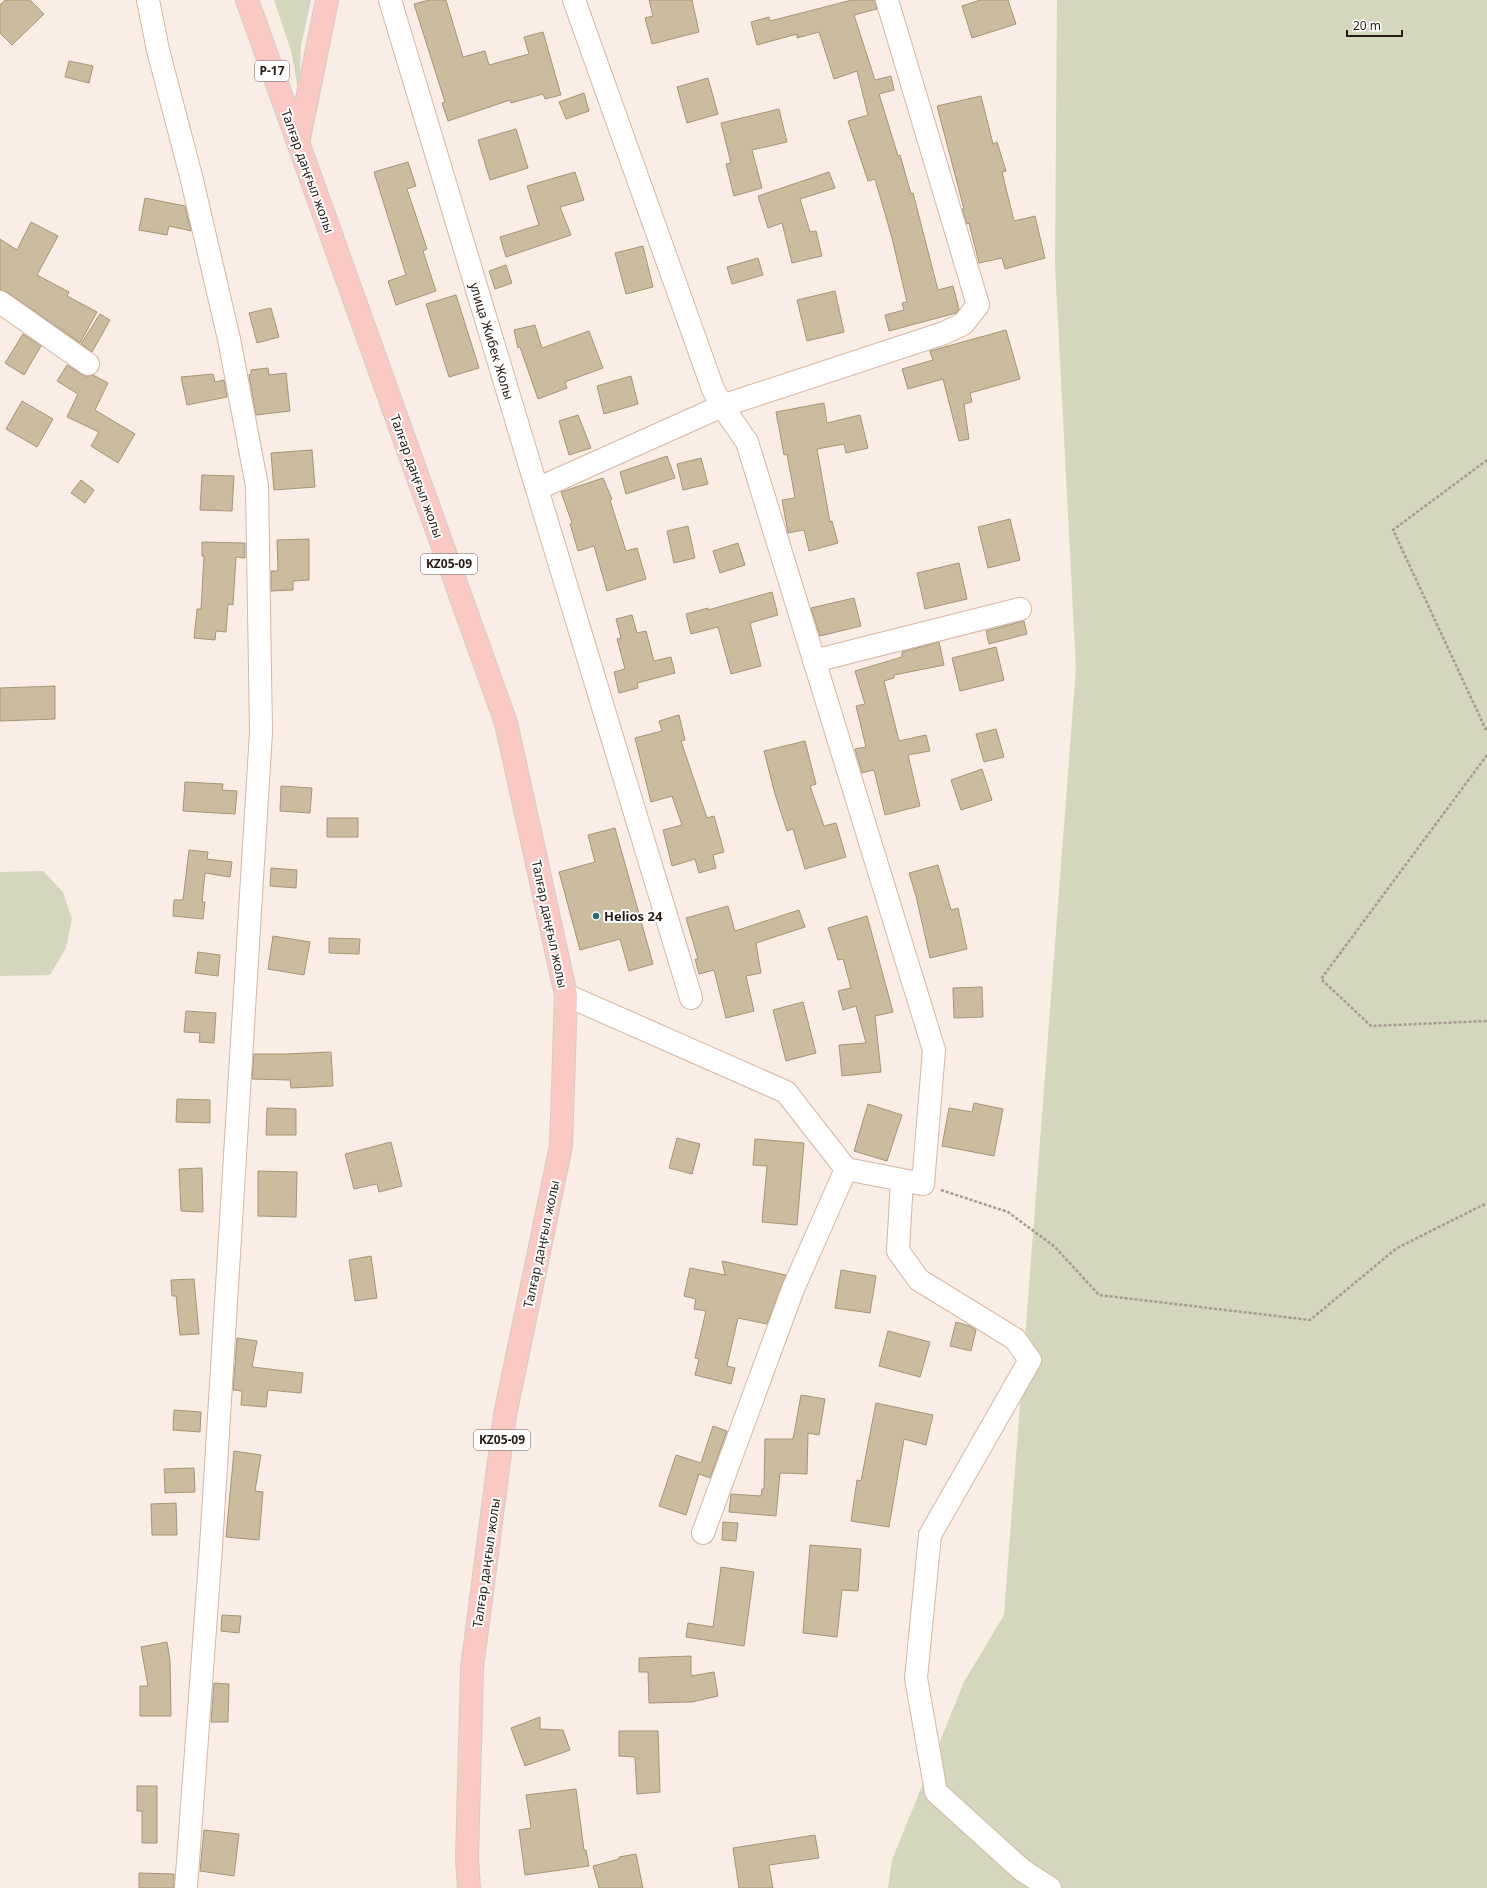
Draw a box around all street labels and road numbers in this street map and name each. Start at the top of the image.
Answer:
road number: P-17 [255,61,289,81]
street label: Талғар даңғыл жолы [277,107,339,235]
street label: улица Жибек Жолы [466,280,518,402]
street label: Талғар даңғыл жолы [386,412,448,540]
road number: KZ05-09 [421,554,477,574]
street label: Талғар даңғыл жолы [528,858,572,990]
street label: Талғар даңғыл жолы [519,1178,563,1310]
road number: KZ05-09 [474,1430,530,1450]
street label: Талғар даңғыл жолы [468,1497,504,1629]

